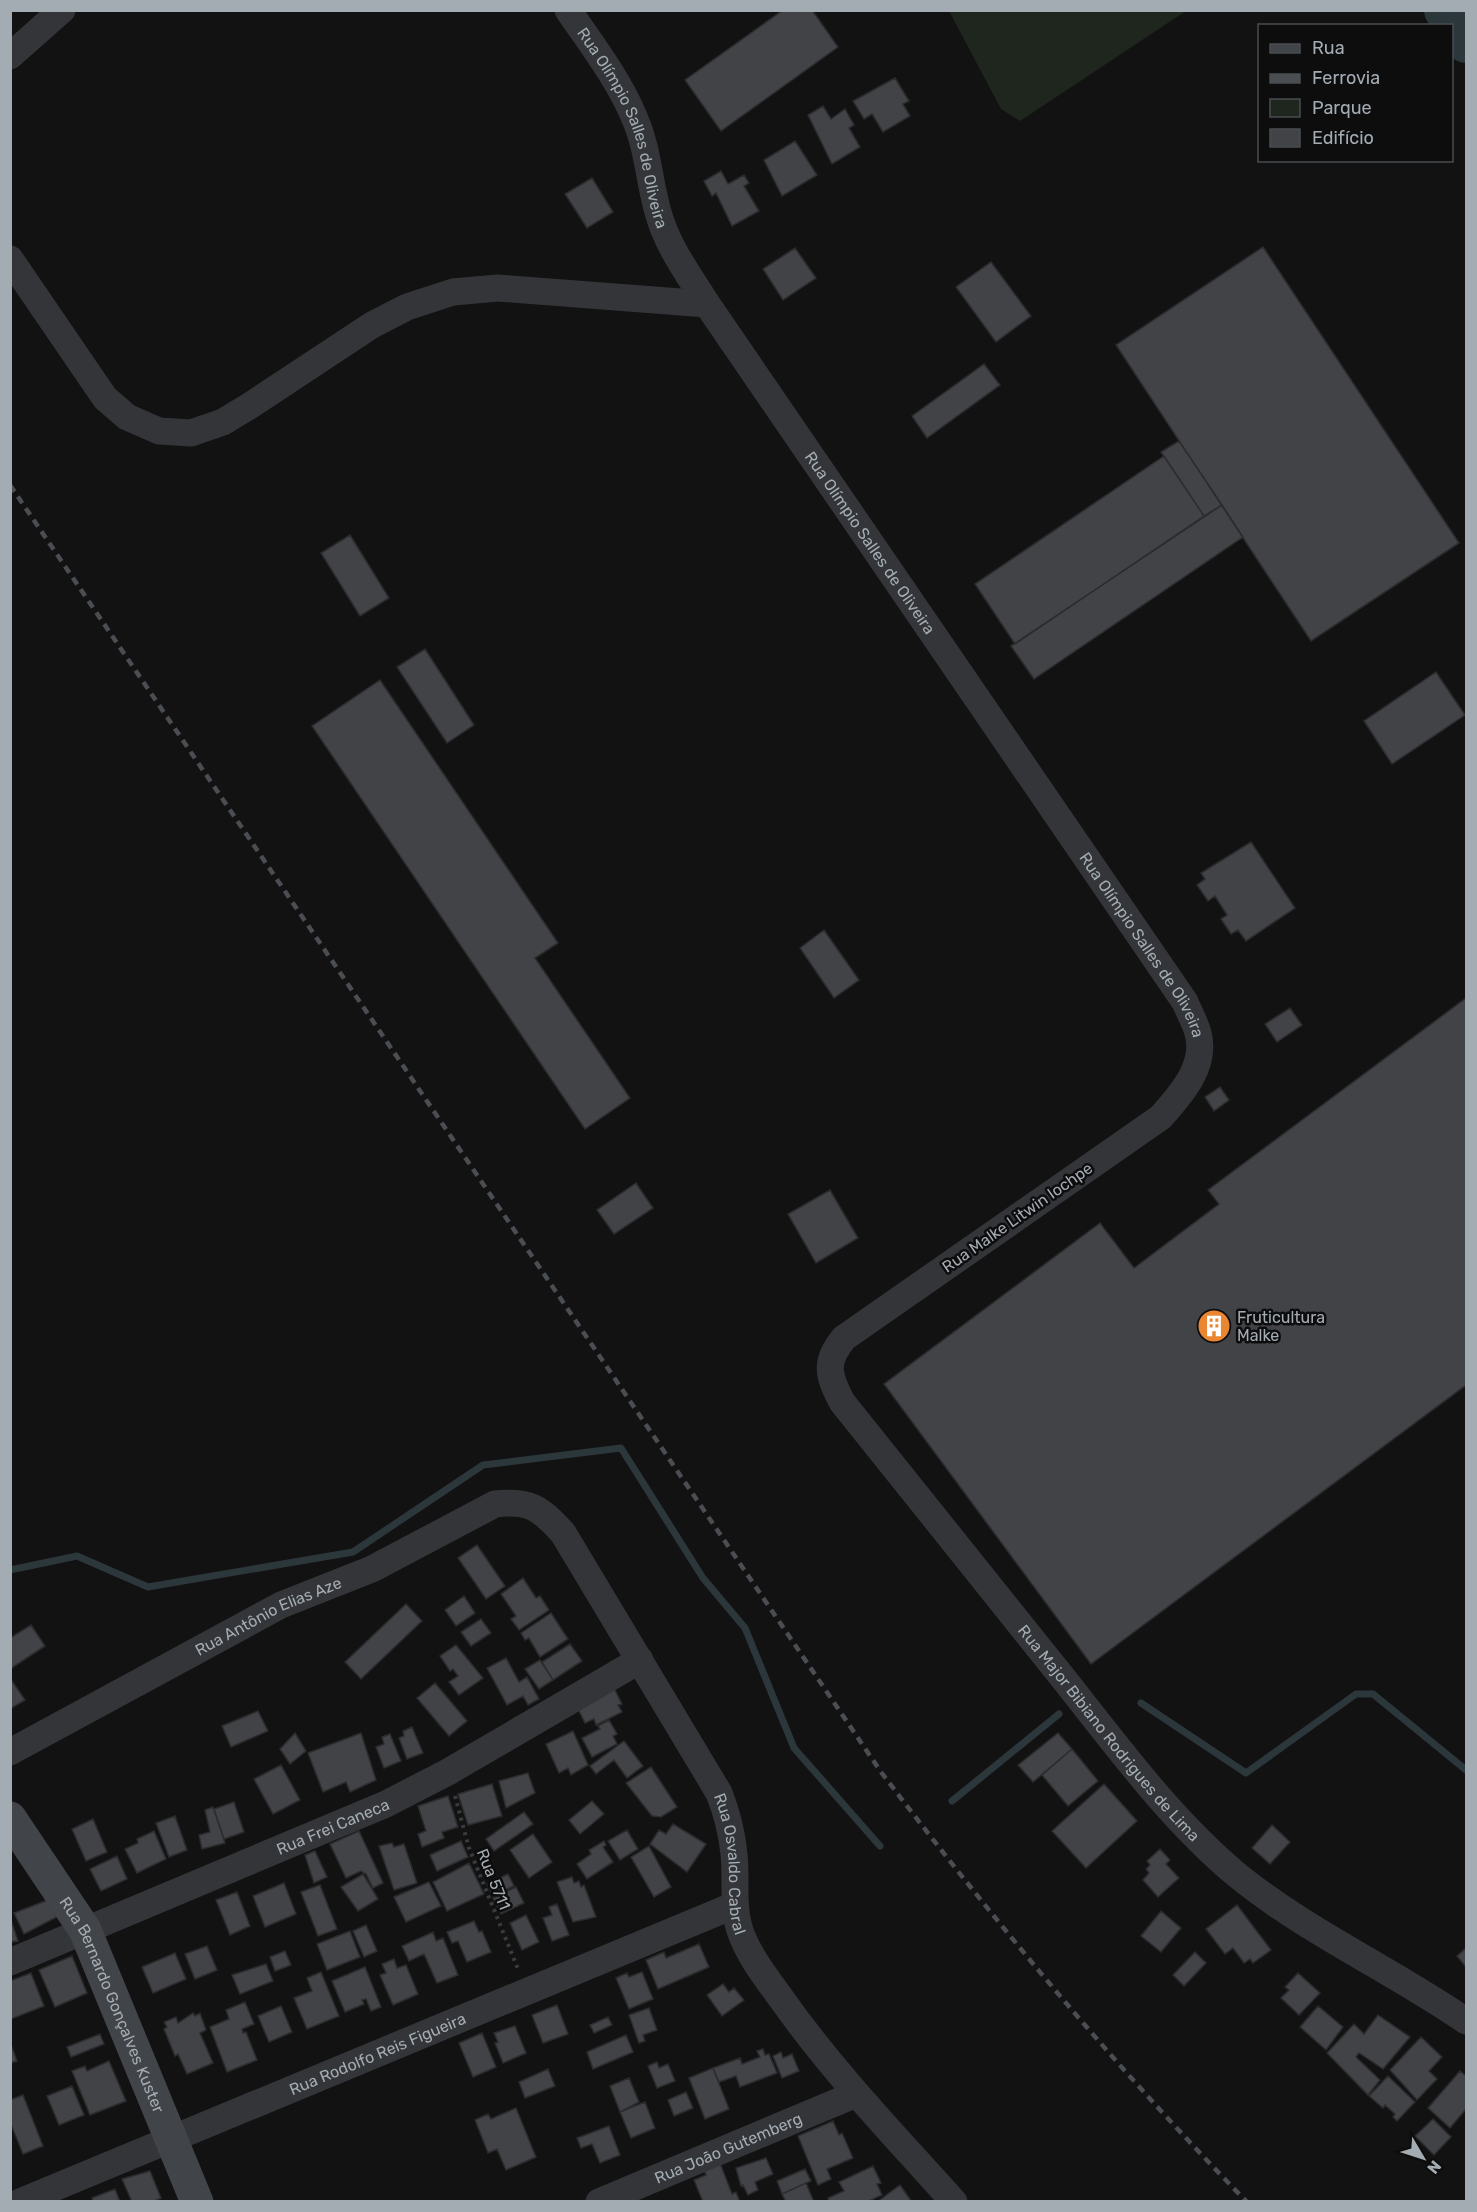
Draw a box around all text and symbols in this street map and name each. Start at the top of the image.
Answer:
street label: Rua Olímpio Salles de Oliveira [573,24,672,231]
legend [1258,24,1453,162]
text: Rua [1312,37,1345,59]
text: Ferrovia [1312,67,1380,89]
text: Parque [1312,97,1372,119]
text: Edifício [1312,127,1374,149]
street label: Rua Olímpio Salles de Oliveira [801,448,939,638]
street label: Rua Olímpio Salles de Oliveira [1075,849,1208,1040]
street label: Rua Malke Litwin Iochpe [938,1158,1096,1277]
building icon: Fruticultura Malke [1196,1308,1232,1344]
place label: Fruticultura Malke [1237,1308,1325,1345]
street label: Rua Antônio Elias Aze [192,1573,344,1660]
street label: Rua Major Bibiano Rodrigues de Lima [1014,1621,1204,1845]
street label: Rua Osvaldo Cabral [710,1790,750,1937]
street label: Rua Frei Caneca [274,1795,392,1859]
street label: Rua 5711 [473,1846,514,1913]
street label: Rua Bernardo Gonçalves Kuster [55,1893,168,2116]
street label: Rua Rodolfo Reis Figueira [286,2009,469,2099]
street label: Rua João Gutemberg [652,2109,805,2188]
north arrow [1393,2128,1453,2188]
text: N [1423,2157,1445,2178]

